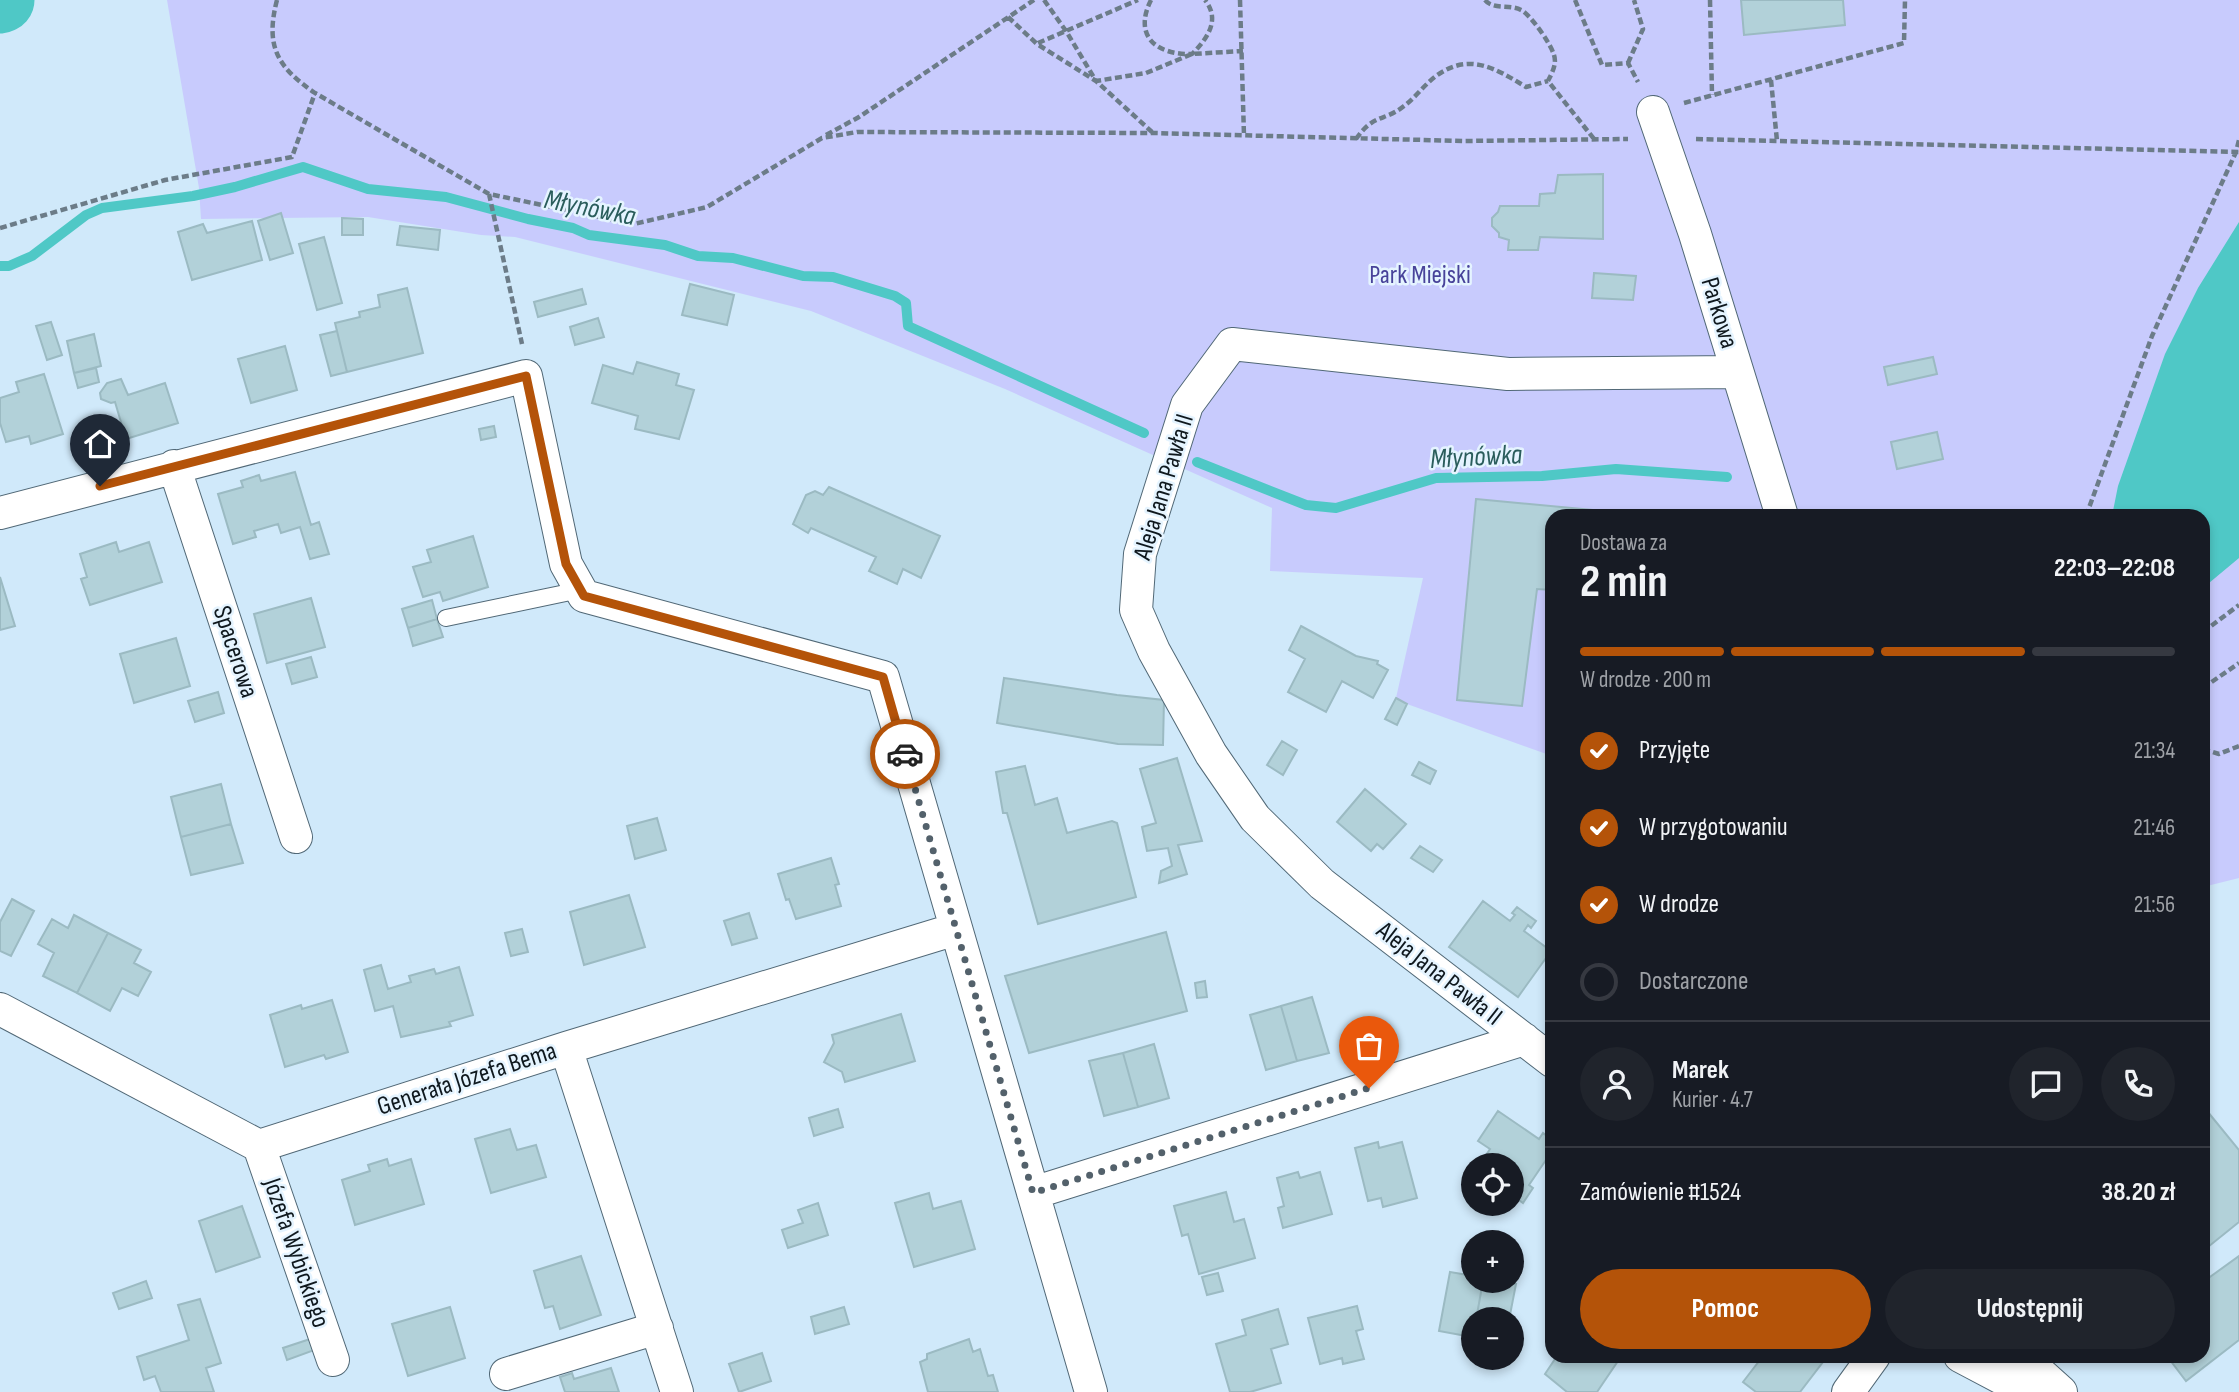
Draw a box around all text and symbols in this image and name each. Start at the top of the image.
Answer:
water label: Młynówka [542,183,639,233]
park label: Park Miejski [1369,260,1471,291]
street label: Parkowa [1694,274,1744,352]
street label: Aleja Jana Pawła II [1127,410,1201,565]
pin [70,414,130,486]
icon: home [81,425,119,463]
water label: Młynówka [1429,438,1524,476]
text: Dostawa za [1580,529,1667,557]
text: 22:03–22:08 [2054,553,2175,584]
text: 2 min [1580,555,1668,610]
street label: Spacerowa [206,602,264,702]
text: W drodze · 200 m [1580,666,1711,694]
courier [870,719,940,789]
icon: check [1580,732,1618,770]
icon: car [886,735,924,773]
text: Przyjęte [1639,735,1710,766]
text: 21:34 [2134,737,2175,765]
icon: check [1580,809,1618,847]
text: W przygotowaniu [1639,812,1788,843]
text: 21:46 [2133,814,2175,842]
icon: check [1580,886,1618,924]
text: W drodze [1639,889,1719,920]
text: 21:56 [2134,891,2175,919]
street label: Aleja Jana Pawła II [1369,915,1508,1033]
text: Dostarczone [1639,966,1748,997]
pin [1339,1016,1399,1088]
icon: bag [1350,1027,1388,1065]
street label: Generała Józefa Bema [373,1035,561,1123]
button: person [1580,1047,1654,1121]
button: chat [2009,1047,2083,1121]
button: phone [2101,1047,2175,1121]
text: Marek [1672,1055,1729,1086]
text: Kurier · 4.7 [1672,1086,1753,1114]
map controls [1461,1153,1524,1370]
button: locate [1461,1153,1524,1216]
street label: Józefa Wybickiego [256,1173,336,1332]
text: Zamówienie #1524 [1580,1177,1741,1208]
text: 38.20 zł [2102,1177,2175,1208]
button: + [1461,1230,1524,1293]
button: Pomoc [1580,1269,1871,1349]
button: Udostępnij [1885,1269,2175,1349]
button: − [1461,1307,1524,1370]

